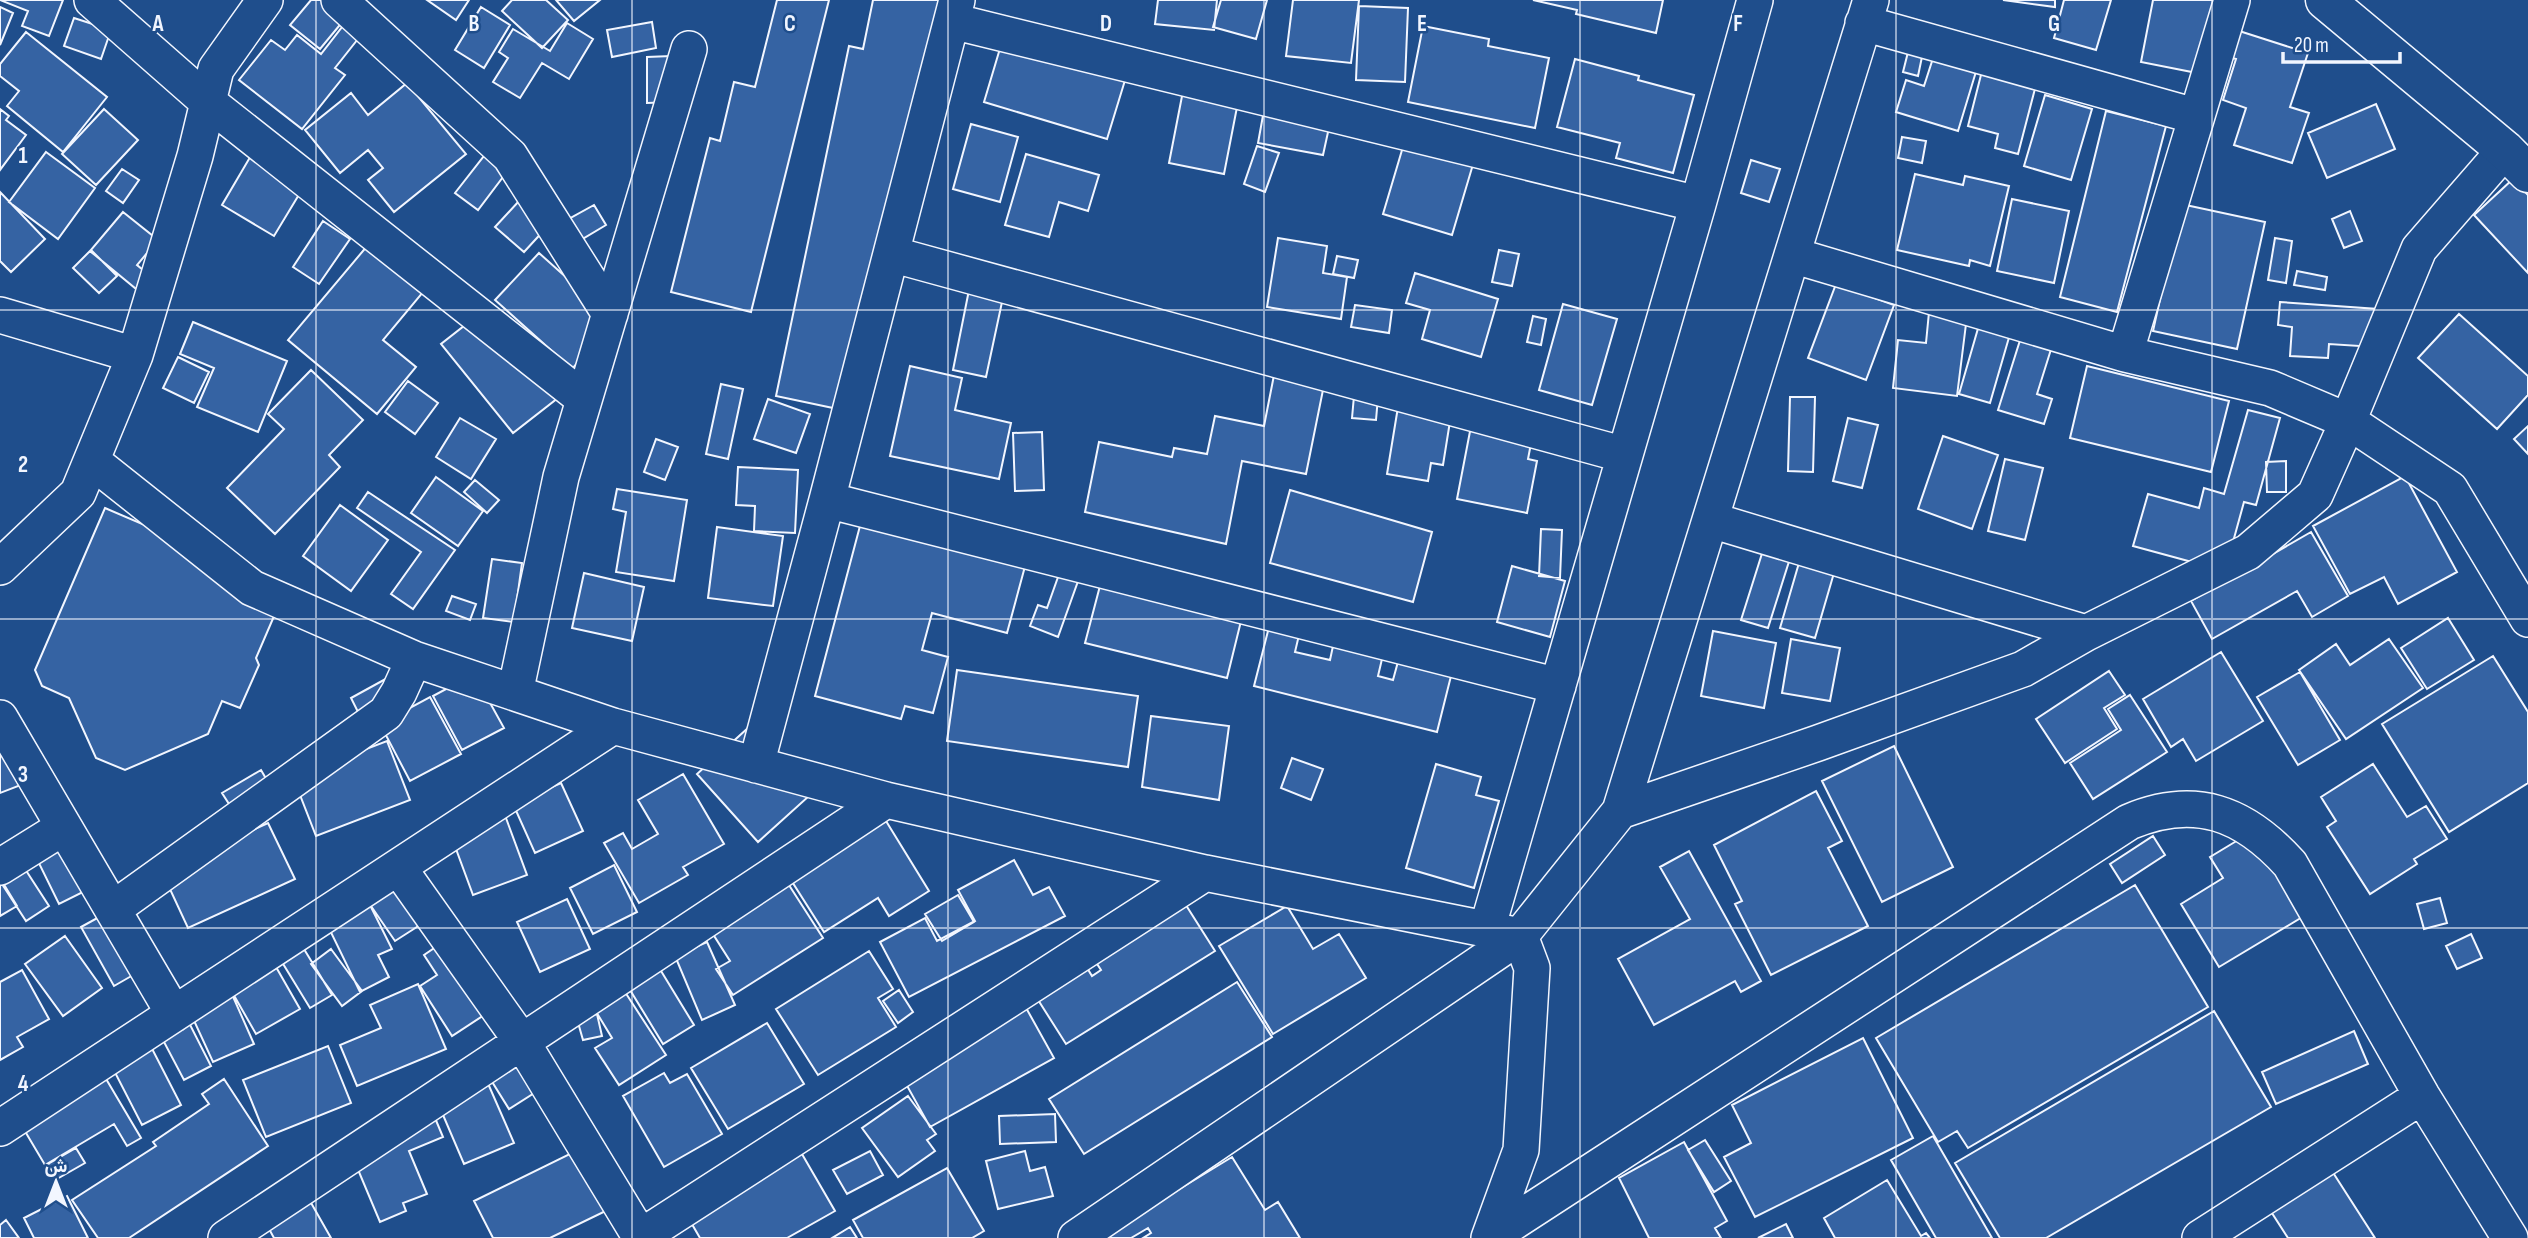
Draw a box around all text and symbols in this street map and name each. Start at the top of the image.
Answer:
text: A [152,10,165,38]
text: B [469,10,480,38]
text: C [784,10,796,38]
text: D [1100,10,1112,38]
text: E [1417,10,1427,38]
text: F [1733,10,1743,38]
text: G [2048,10,2060,38]
scale bar [2283,21,2400,65]
text: 20 m [2294,33,2329,58]
text: 1 [18,142,28,170]
text: 2 [18,451,28,479]
text: 3 [18,761,28,789]
text: 4 [18,1070,29,1098]
north arrow [21,1147,91,1217]
text: ش [45,1155,68,1178]

